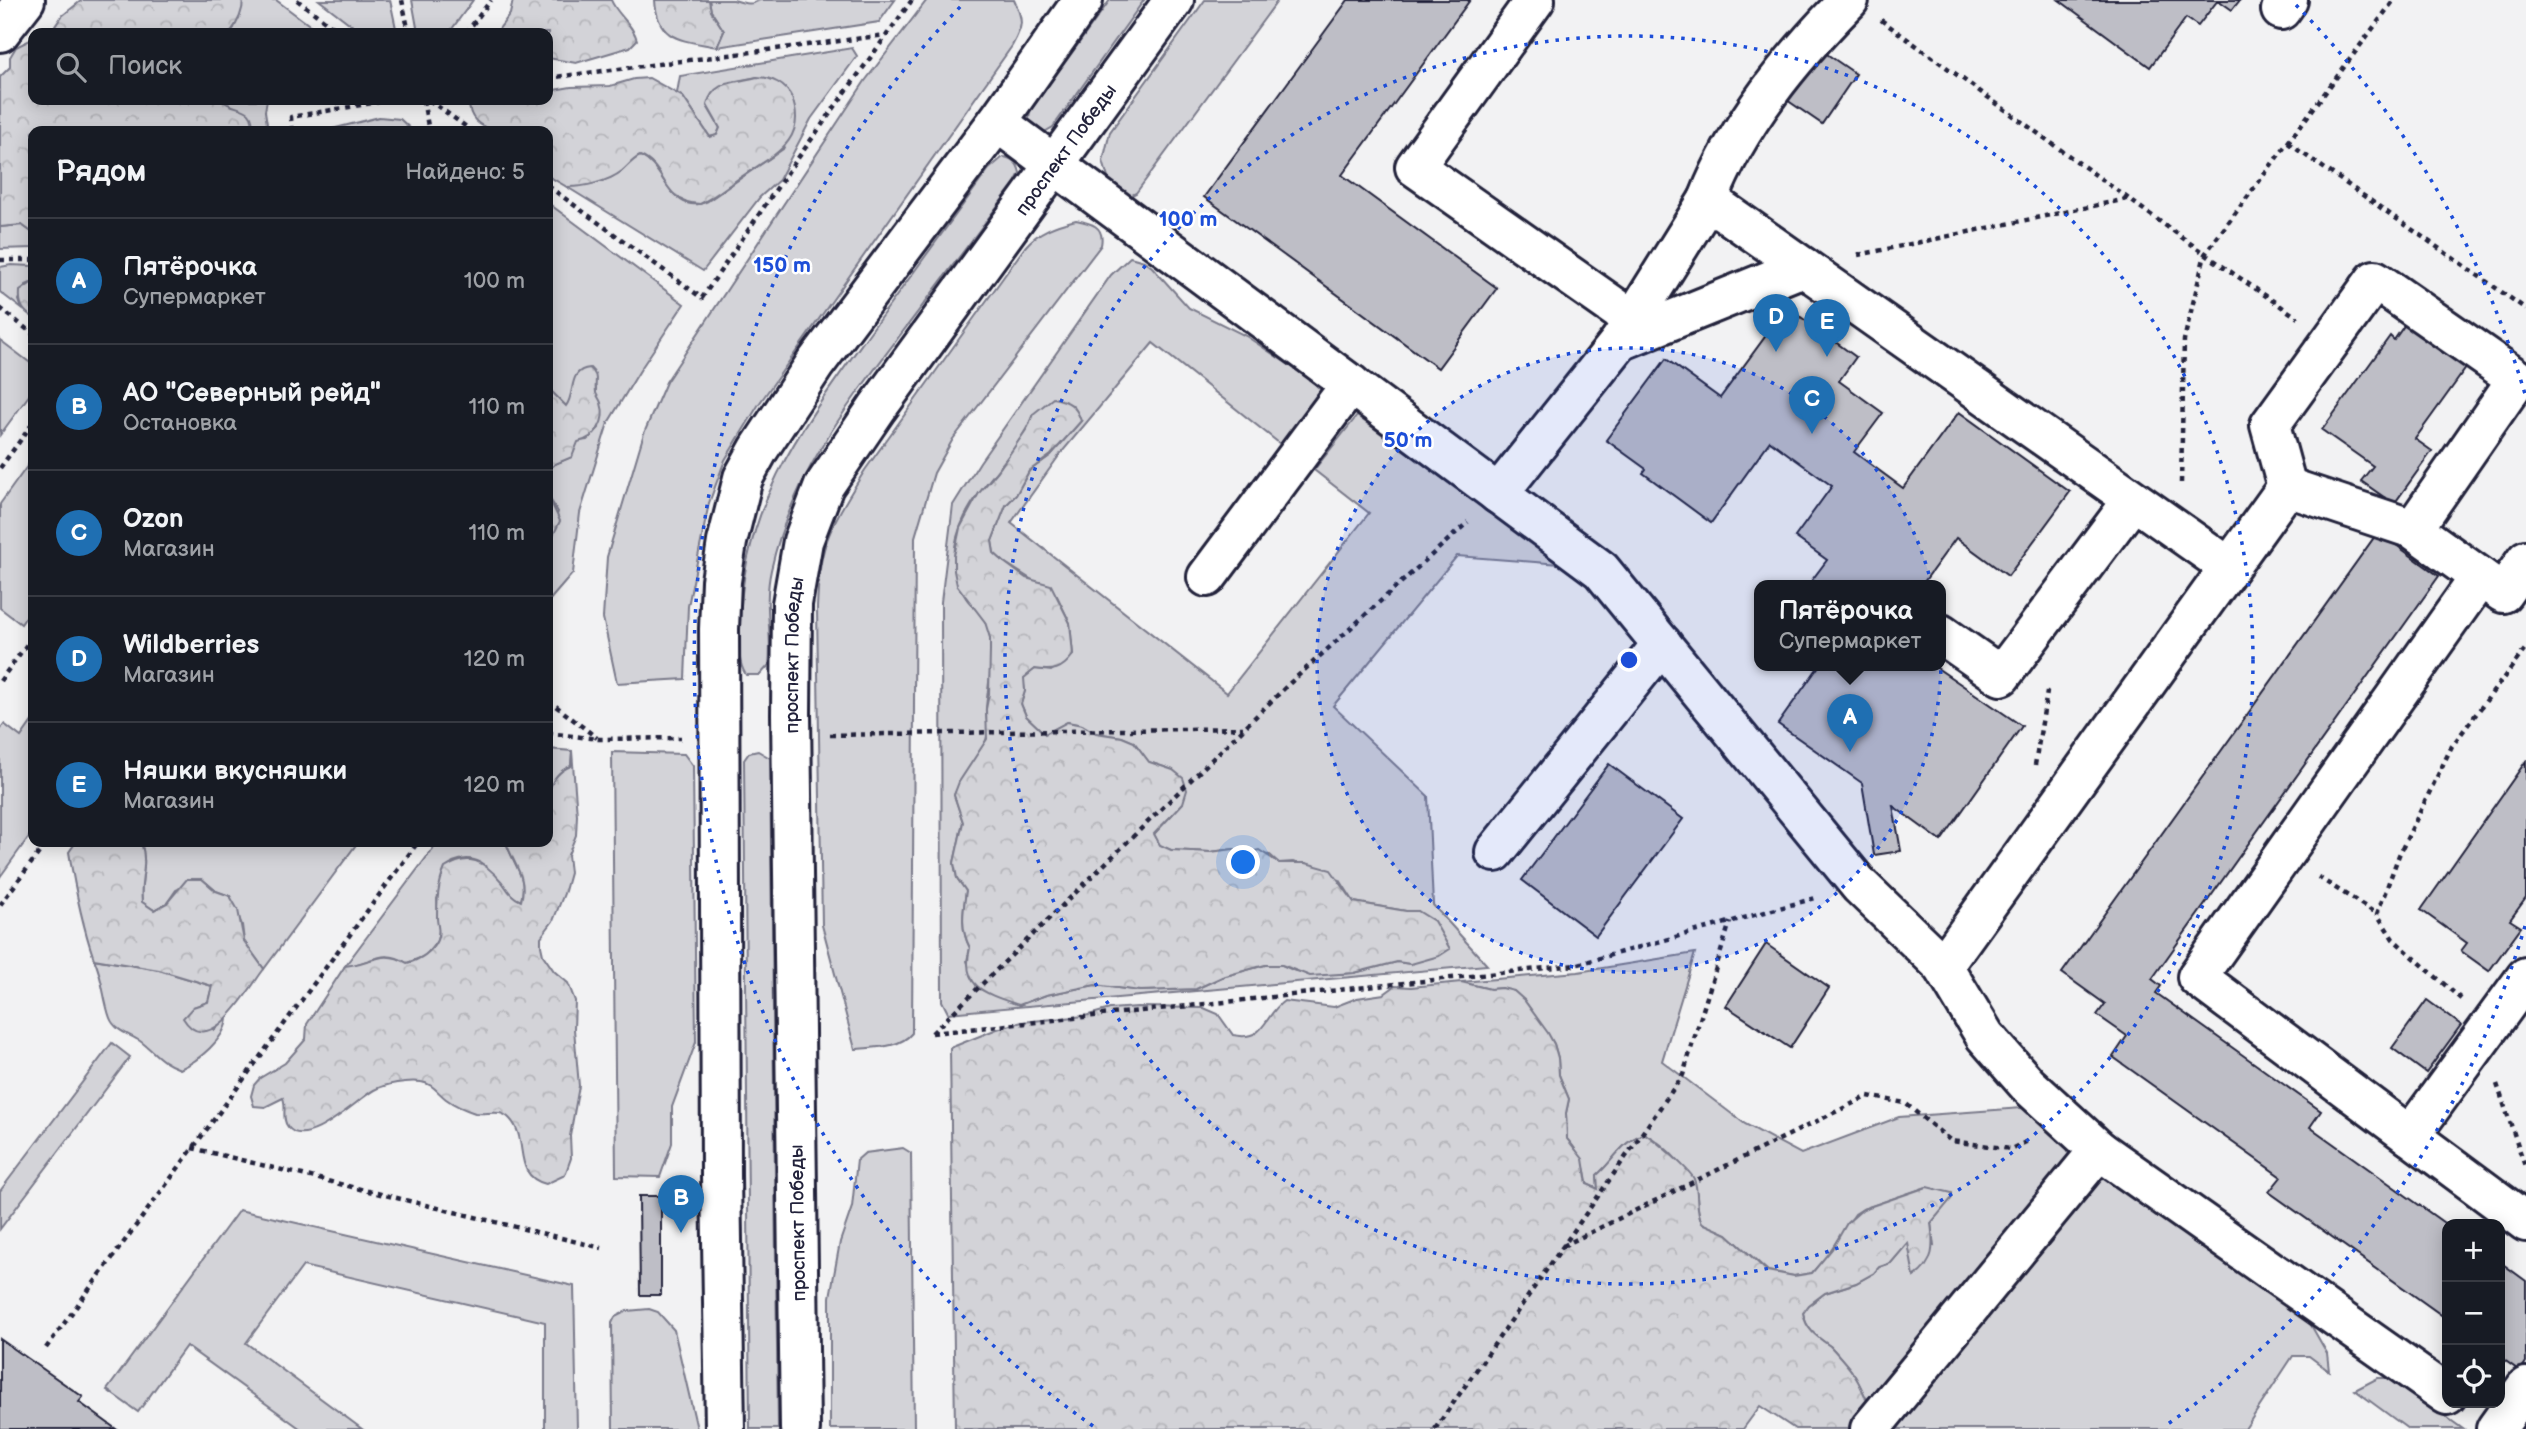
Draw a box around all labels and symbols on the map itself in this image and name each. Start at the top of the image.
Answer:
street label: проспект Победы [1011,80,1122,221]
text: 100 m [1159,207,1217,232]
text: 150 m [753,253,811,278]
pin: D [1753,294,1799,352]
pin: E [1804,299,1850,357]
pin: C [1789,376,1835,434]
text: 50 m [1384,428,1432,453]
street label: проспект Победы [781,575,810,734]
centre of rings [1617,648,1641,672]
pin: A [1827,694,1873,752]
your location [1226,845,1260,879]
street label: проспект Победы [786,1144,811,1302]
pin: B [658,1175,704,1233]

